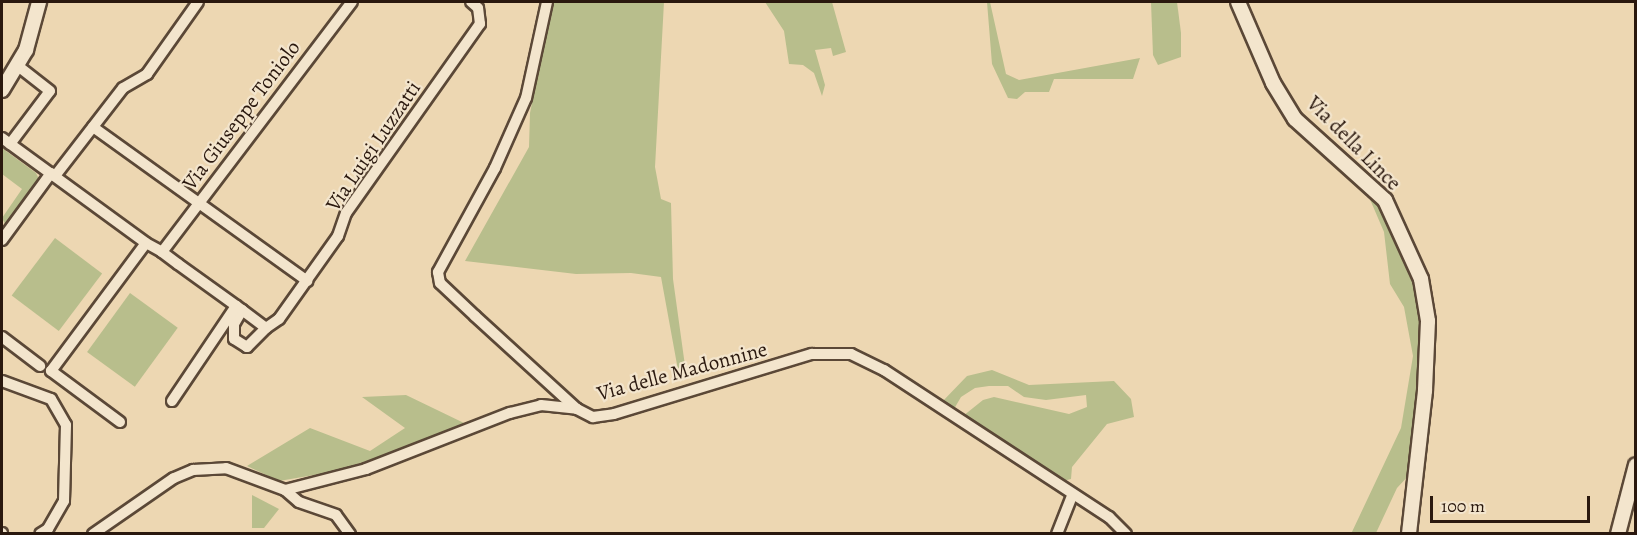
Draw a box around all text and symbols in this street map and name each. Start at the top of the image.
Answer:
street label: Via Giuseppe Toniolo [177,35,305,195]
street label: Via Luigi Luzzatti [320,76,426,216]
street label: Via della Lince [1302,91,1406,195]
street label: Via delle Madonnine [594,336,770,406]
scale bar [1433,484,1594,522]
text: 100 m [1441,494,1485,518]

